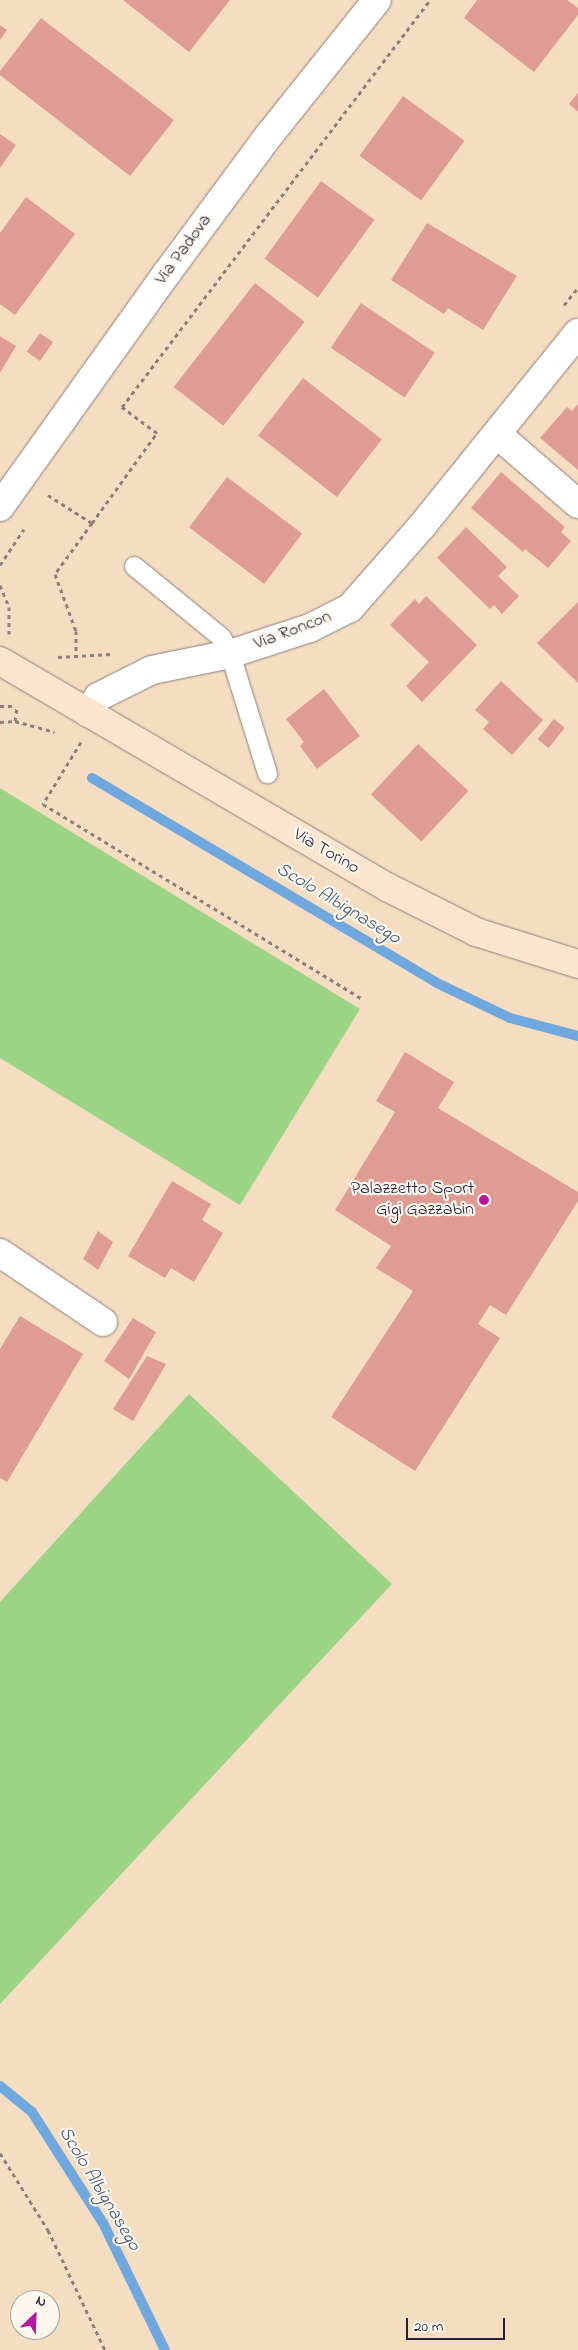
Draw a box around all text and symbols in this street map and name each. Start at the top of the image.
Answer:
street label: Via Padova [151,210,217,290]
street label: Via Roncon [251,606,335,656]
street label: Via Torino [289,824,363,880]
water label: Scolo Albignasego [272,858,404,950]
place label: Palazzetto Sport Gigi Gazzabin [351,1179,474,1222]
marker: Palazzetto Sport Gigi Gazzabin [478,1194,490,1206]
water label: Scolo Albignasego [53,2123,145,2255]
north arrow [10,2290,60,2340]
text: N [32,2290,49,2313]
scale bar [408,2308,507,2340]
text: 20 m [414,2316,443,2338]

